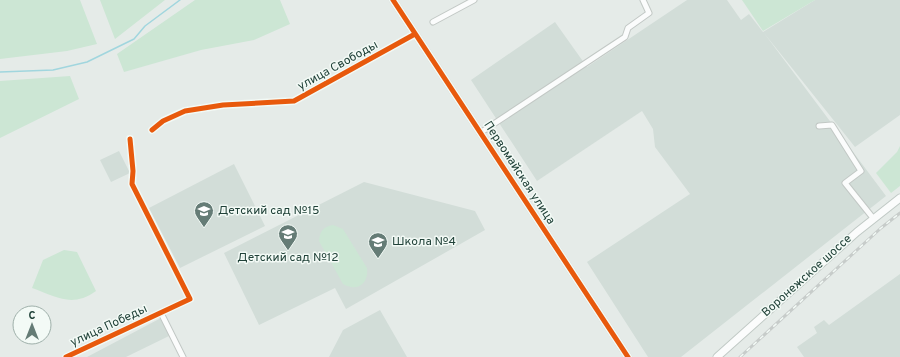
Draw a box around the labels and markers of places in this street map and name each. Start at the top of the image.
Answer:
school or university icon: Детский сад №15 [193,200,215,228]
place label: Детский сад №15 [218,203,319,219]
school or university icon: Детский сад №12 [277,223,299,251]
school or university icon: Школа №4 [367,231,389,259]
place label: Школа №4 [392,234,456,250]
place label: Детский сад №12 [237,250,339,266]

